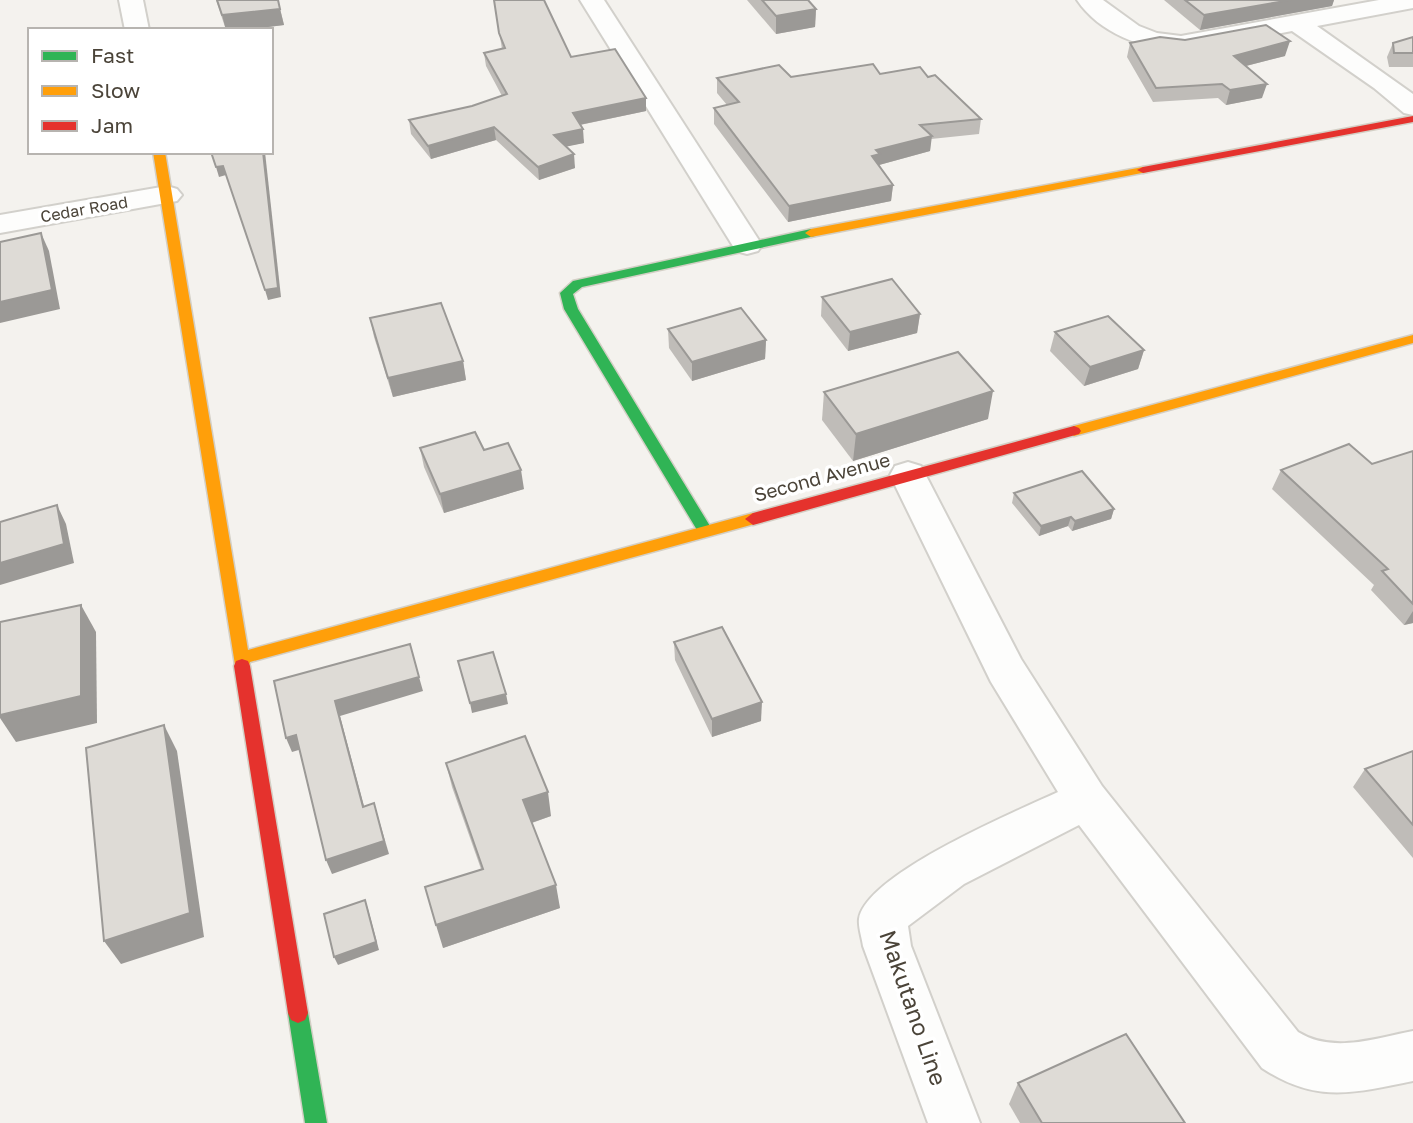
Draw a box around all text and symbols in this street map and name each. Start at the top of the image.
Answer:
legend [28,28,273,154]
text: Fast [91,42,134,68]
text: Slow [91,77,140,103]
text: Jam [91,112,133,138]
street label: Cedar Road [39,191,129,227]
street label: Second Avenue [751,447,893,506]
street label: Makutano Line [874,926,954,1089]

